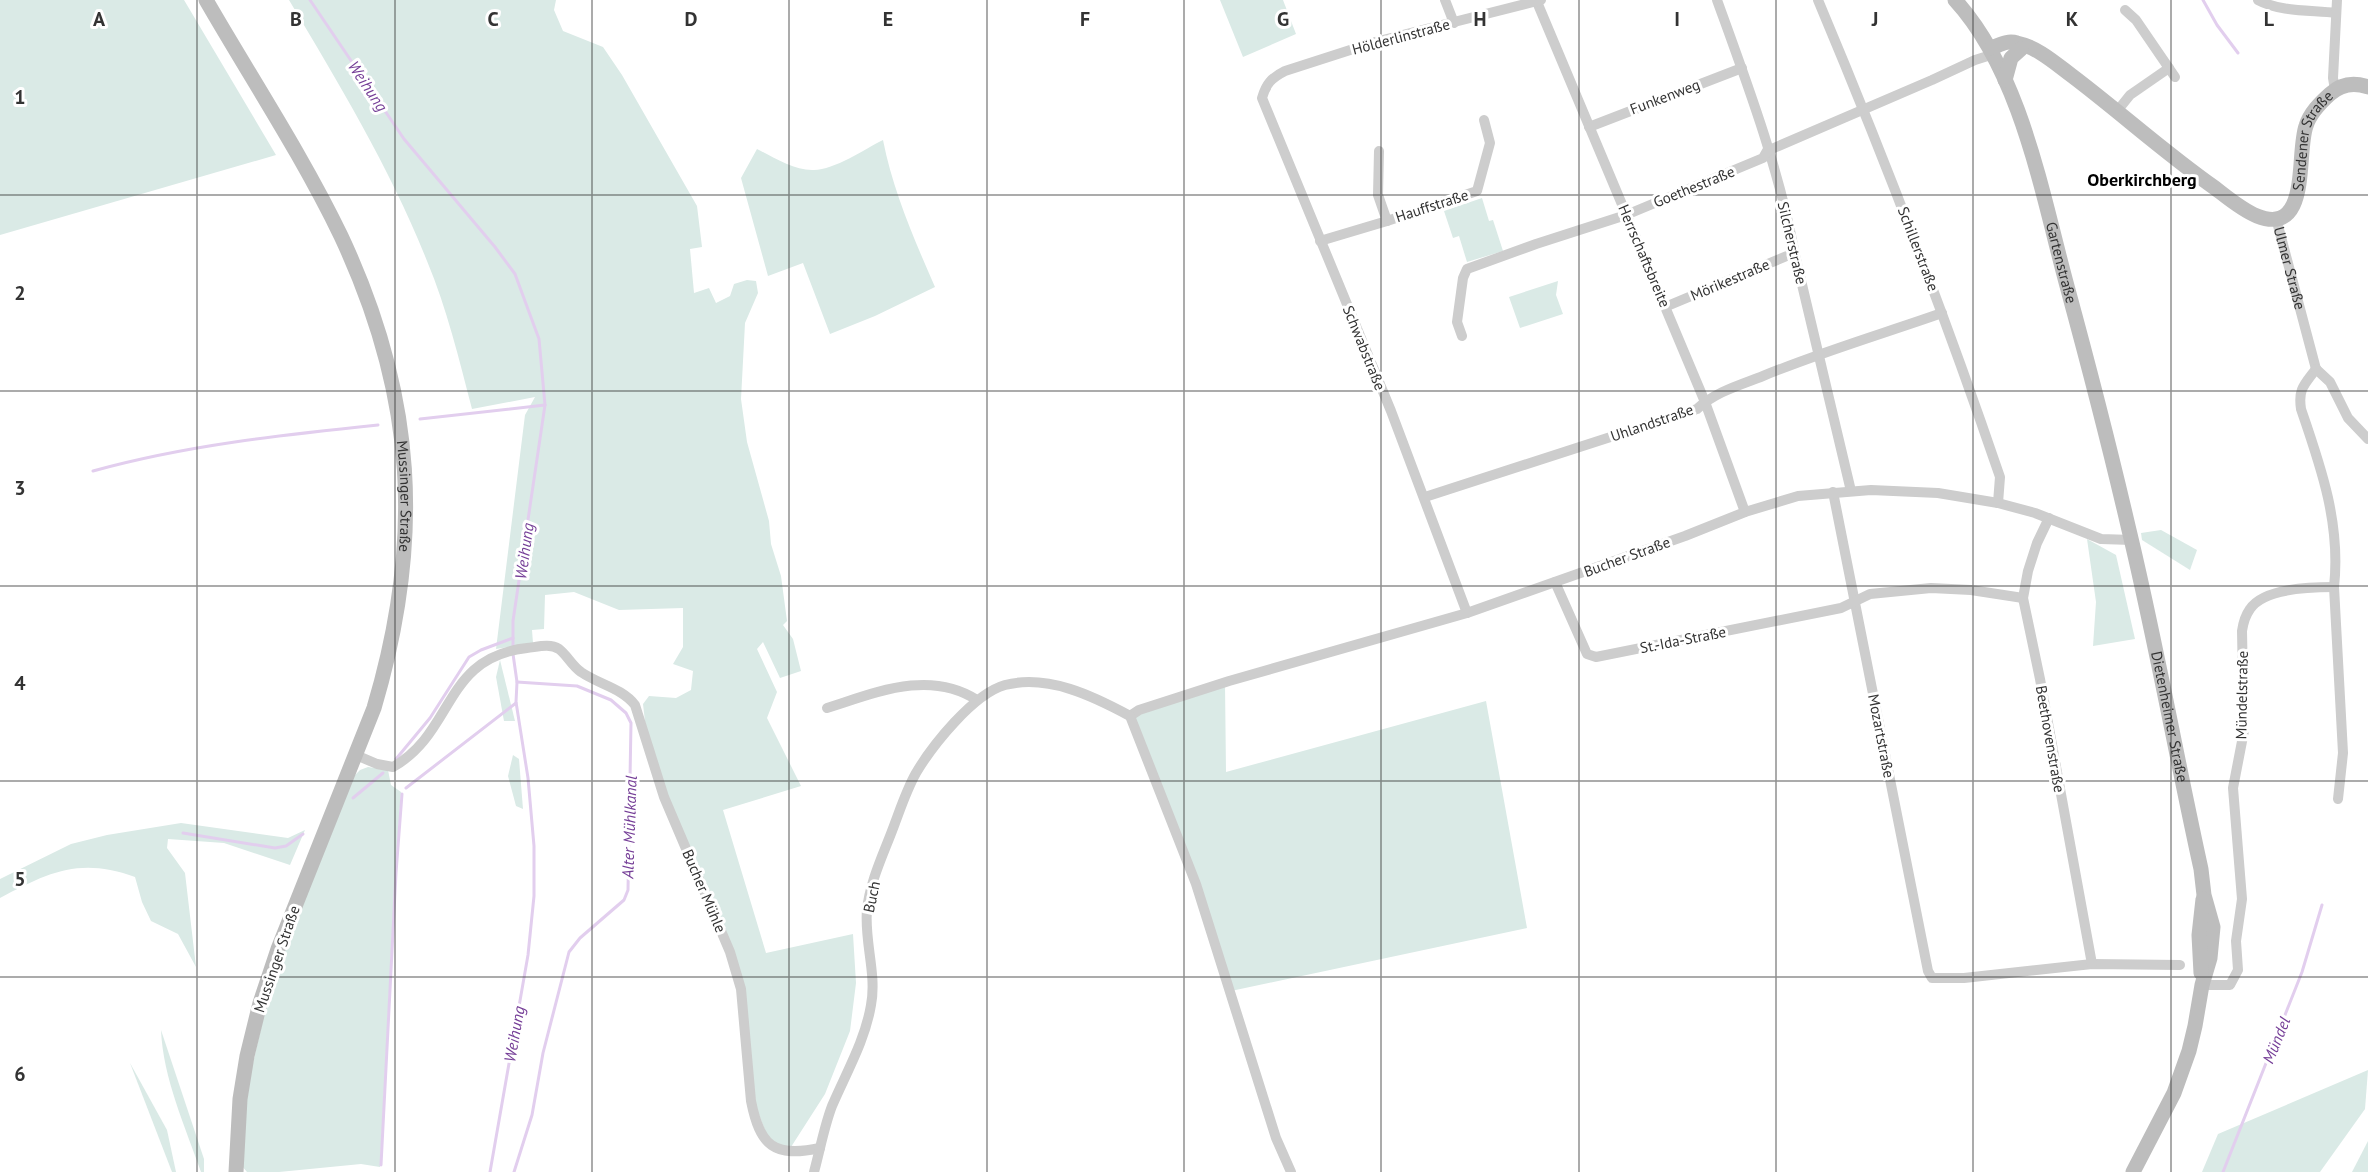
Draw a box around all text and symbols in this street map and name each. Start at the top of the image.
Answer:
text: A [93,6,106,32]
text: B [290,6,302,32]
text: C [487,6,499,32]
text: D [685,6,698,32]
text: E [883,6,893,32]
text: F [1080,6,1090,32]
text: G [1277,6,1289,32]
text: H [1473,6,1487,32]
text: I [1674,6,1680,32]
text: J [1871,6,1878,32]
text: K [2066,6,2079,32]
text: L [2264,6,2275,32]
street label: Hölderlinstraße [1350,14,1452,59]
water label: Weihung [344,57,392,115]
street label: Funkenweg [1627,75,1702,119]
text: 1 [14,84,26,110]
street label: Sendener Straße [2288,86,2337,192]
street label: Goethestraße [1650,162,1737,211]
district label: Oberkirchberg [2087,168,2197,191]
street label: Hauffstraße [1393,185,1471,226]
street label: Silcherstraße [1774,200,1811,286]
street label: Herrschaftsbreite [1614,201,1675,310]
street label: Schillerstraße [1894,204,1943,294]
street label: Gartenstraße [2042,220,2081,305]
street label: Ulmer Straße [2270,225,2310,312]
street label: Mörikestraße [1687,254,1772,305]
text: 2 [14,280,26,306]
street label: Schwabstraße [1339,303,1390,393]
street label: Uhlandstraße [1608,399,1696,446]
street label: Mussinger Straße [393,439,416,553]
text: 3 [14,475,26,501]
water label: Weihung [510,521,538,581]
street label: Bucher Straße [1581,532,1673,581]
street label: St.-Ida-Straße [1638,622,1728,657]
street label: Dietenheimer Straße [2147,649,2192,784]
street label: Mündelstraße [2231,650,2252,739]
text: 4 [14,670,26,696]
street label: Beethovenstraße [2032,684,2069,794]
street label: Mozartstraße [1864,692,1899,779]
water label: Alter Mühlkanal [617,774,641,880]
street label: Bucher Mühle [678,846,731,935]
text: 5 [14,866,26,892]
street label: Buch [859,879,884,914]
street label: Mussinger Straße [249,903,304,1015]
water label: Weihung [499,1004,529,1064]
water label: Mündel [2258,1013,2295,1066]
text: 6 [14,1061,26,1087]

